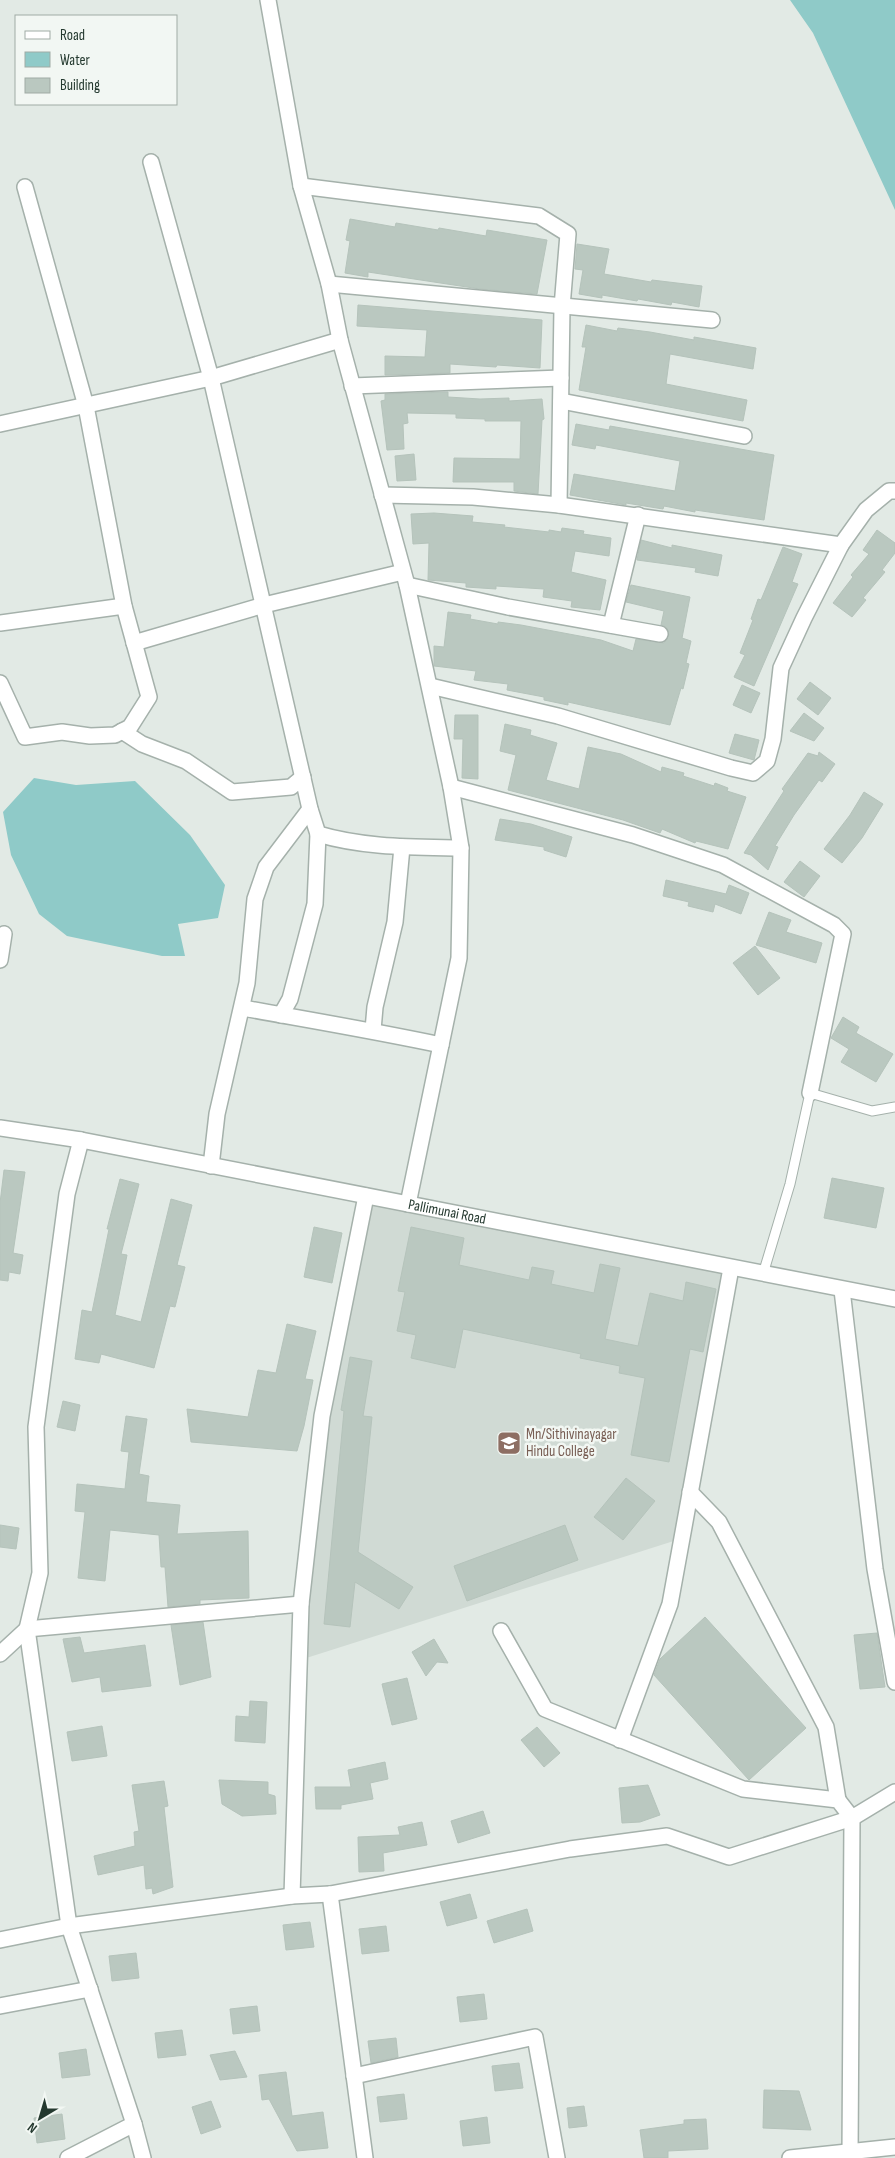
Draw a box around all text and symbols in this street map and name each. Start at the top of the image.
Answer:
legend [15,15,178,105]
text: Road [60,26,85,45]
text: Water [60,51,91,70]
text: Building [60,76,100,95]
street label: Pallimunai Road [407,1195,488,1229]
place label: Mn/Sithivinayagar Hindu College [526,1425,617,1461]
school or university icon: Mn/Sithivinayagar Hindu College [496,1430,522,1456]
north arrow [15,2093,65,2143]
text: N [24,2119,40,2137]

